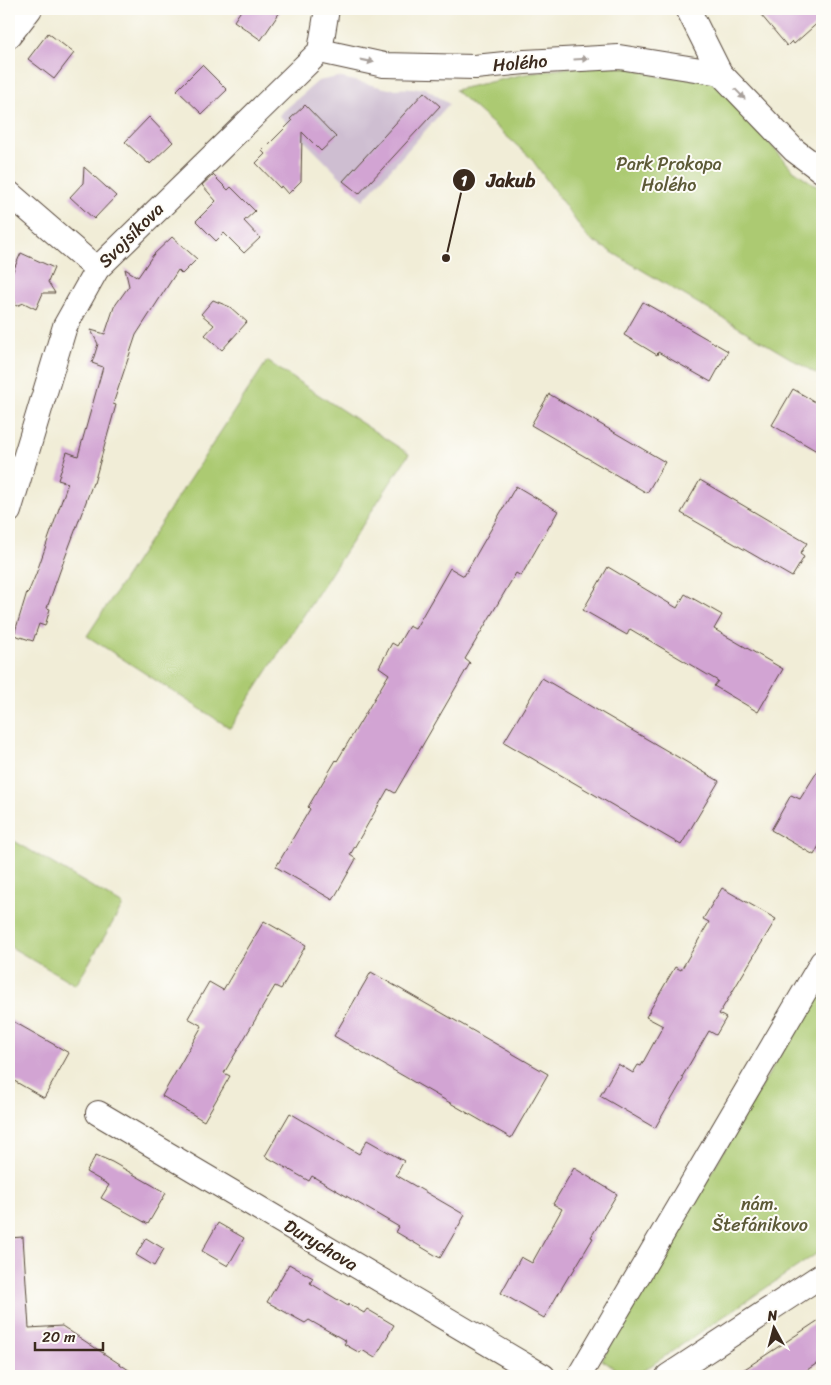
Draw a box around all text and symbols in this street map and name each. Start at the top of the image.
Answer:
street label: Holého [491,45,549,81]
one-way arrow [574,54,590,62]
one-way arrow [360,58,376,66]
one-way arrow [734,88,746,100]
park label: Park Prokopa Holého [616,148,722,201]
callout: Jakub [451,163,545,197]
text: Jakub [486,164,535,197]
text: 1 [461,168,468,194]
street label: Svojsíkova [90,194,172,276]
park label: nám. Štefánikovo [712,1188,808,1241]
street label: Durychova [278,1210,364,1280]
north arrow [748,1302,798,1352]
text: N [765,1303,779,1329]
scale bar [35,1320,102,1352]
text: 20 m [42,1324,76,1350]

